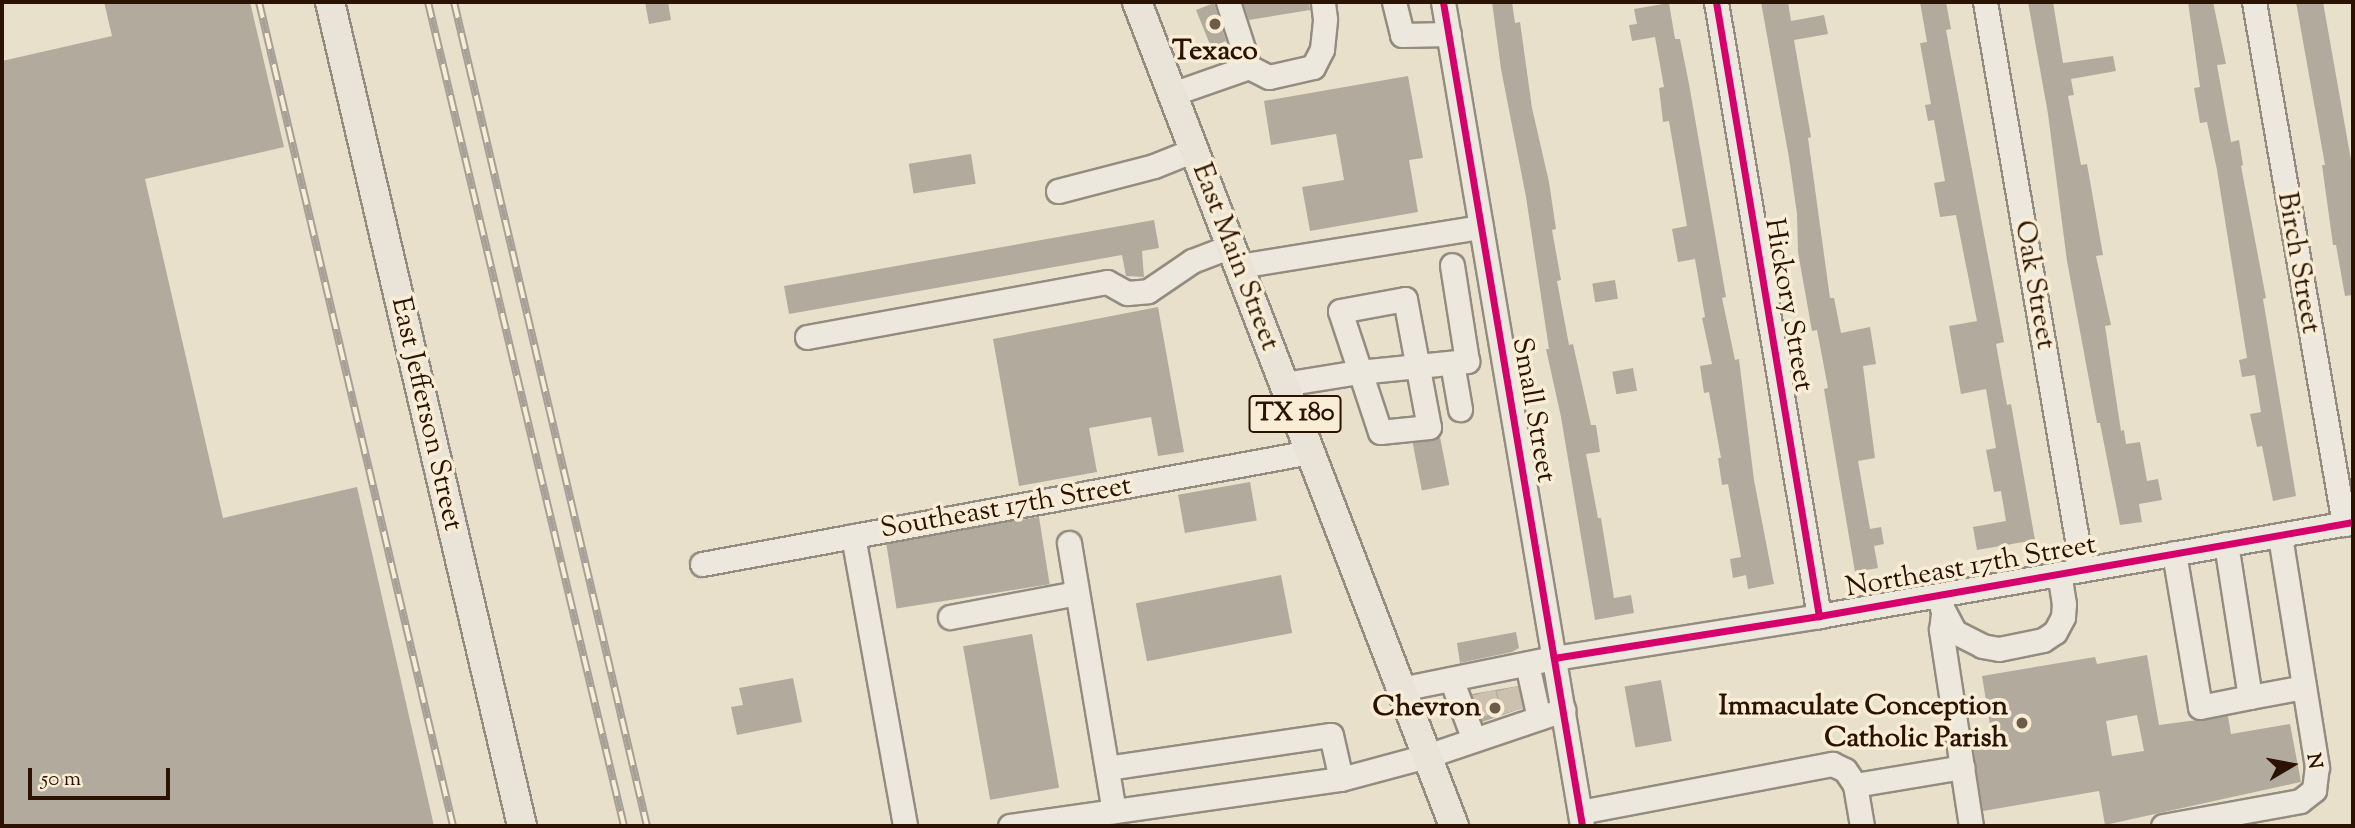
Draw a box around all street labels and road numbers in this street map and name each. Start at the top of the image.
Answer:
street label: East Main Street [1184,159,1286,355]
street label: Birch Street [2269,190,2327,336]
street label: Hickory Street [1756,216,1820,394]
street label: Oak Street [2006,218,2062,352]
street label: East Jefferson Street [383,294,469,534]
street label: Small Street [1504,335,1562,485]
road number: TX 180 [1248,392,1342,436]
street label: Southeast 17th Street [878,469,1134,547]
street label: Northeast 17th Street [1843,528,2099,606]

